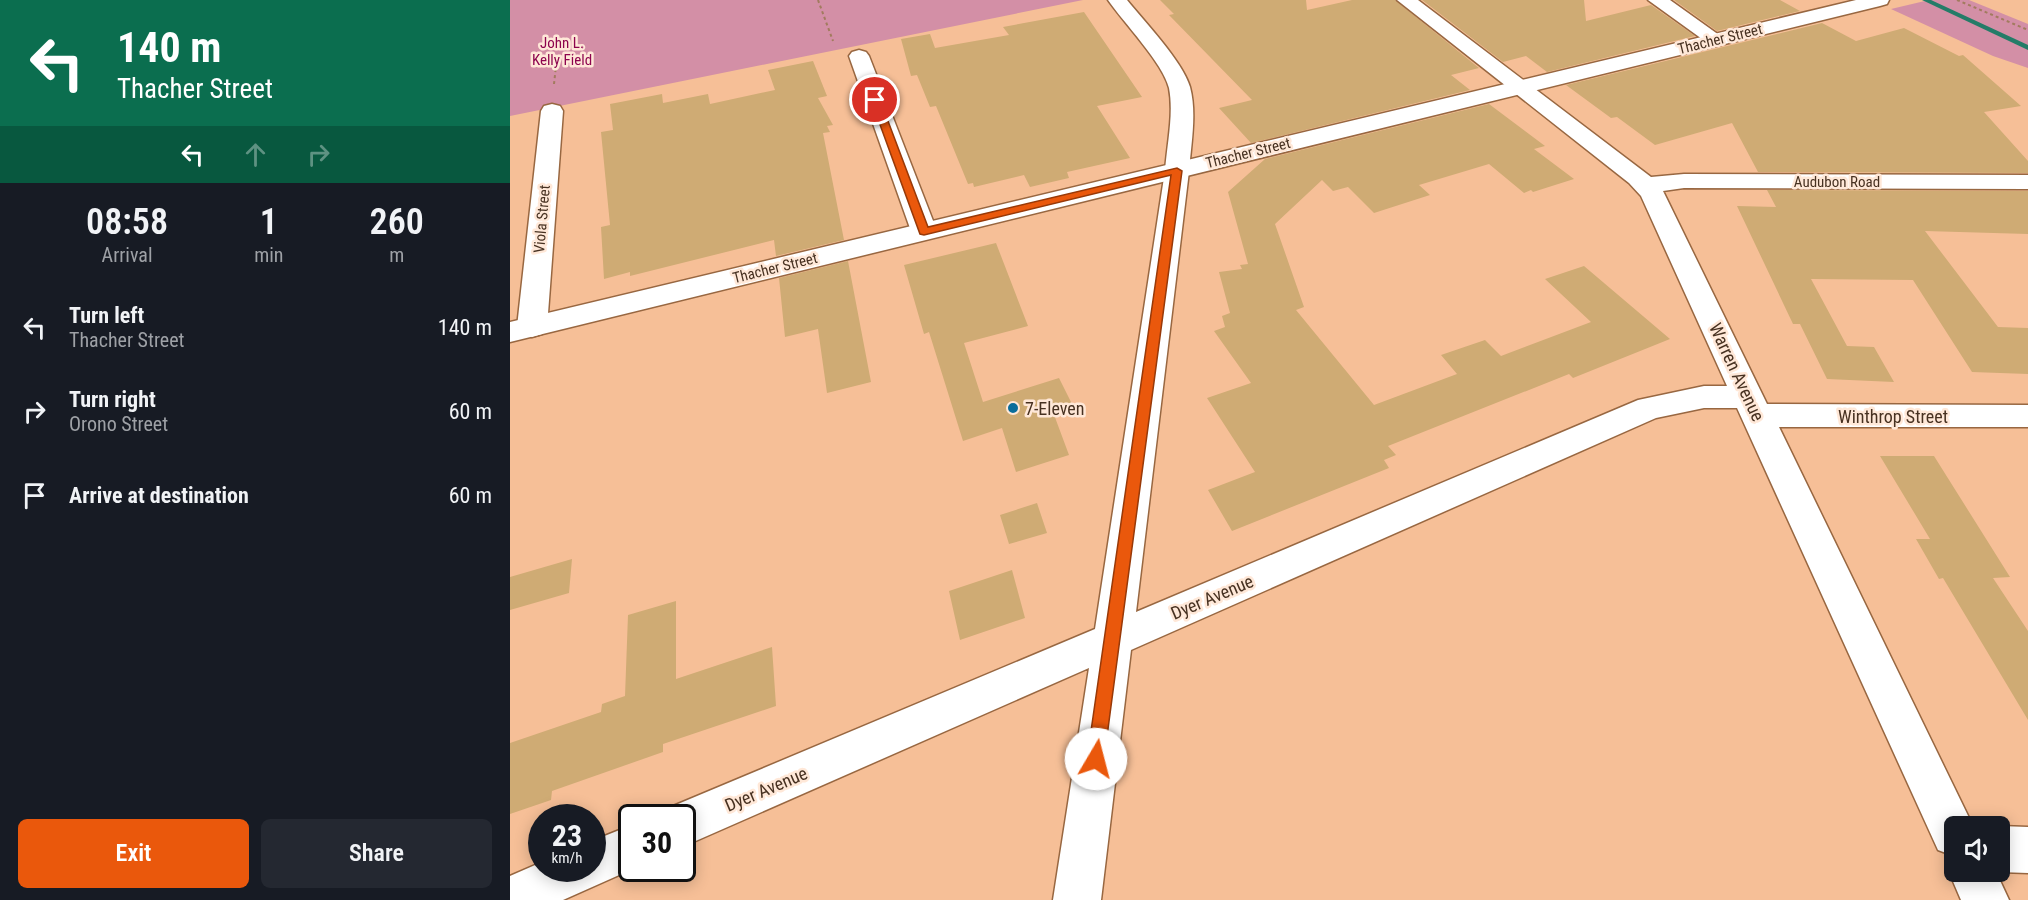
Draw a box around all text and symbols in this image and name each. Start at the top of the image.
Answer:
street label: Thacher Street [1676,20,1764,58]
text: 140 m [117,23,222,72]
icon: left [18,24,96,102]
park label: John L. Kelly Field [532,34,592,69]
text: Thacher Street [117,73,273,105]
pin [849,74,900,125]
icon: arrive [858,83,891,116]
street label: Thacher Street [1204,134,1292,172]
icon: left [176,138,209,171]
icon: ahead [239,138,272,171]
icon: right [302,138,335,171]
street label: Audubon Road [1794,173,1880,191]
street label: Viola Street [530,184,554,254]
text: 08:58 [86,201,168,243]
text: 1 [260,201,278,243]
text: 260 [370,201,424,243]
text: Arrival [102,243,153,267]
text: min [254,243,283,267]
text: m [389,243,404,267]
street label: Thacher Street [731,249,819,287]
text: Turn left [69,303,144,328]
icon: left [18,311,51,344]
text: 140 m [438,315,492,340]
street label: Warren Avenue [1705,320,1769,424]
text: Thacher Street [69,328,184,352]
text: Turn right [69,387,156,412]
icon: right [18,395,51,428]
place label: 7-Eleven [1025,398,1085,419]
text: 60 m [449,399,492,424]
marker: 7-Eleven [1006,401,1020,415]
street label: Winthrop Street [1838,406,1948,427]
text: Orono Street [69,412,168,436]
icon: arrive [18,479,51,512]
text: Arrive at destination [69,483,249,508]
text: 60 m [449,483,492,508]
street label: Dyer Avenue [1168,570,1256,624]
position arrow [1064,727,1128,791]
street label: Dyer Avenue [722,762,810,816]
speed limit sign: 30 [618,804,696,882]
map controls [1944,816,2010,882]
button: sound [1944,816,2010,882]
text: 23 [552,818,582,853]
button: Exit [18,819,249,888]
button: Share [261,819,492,888]
text: km/h [552,849,582,867]

